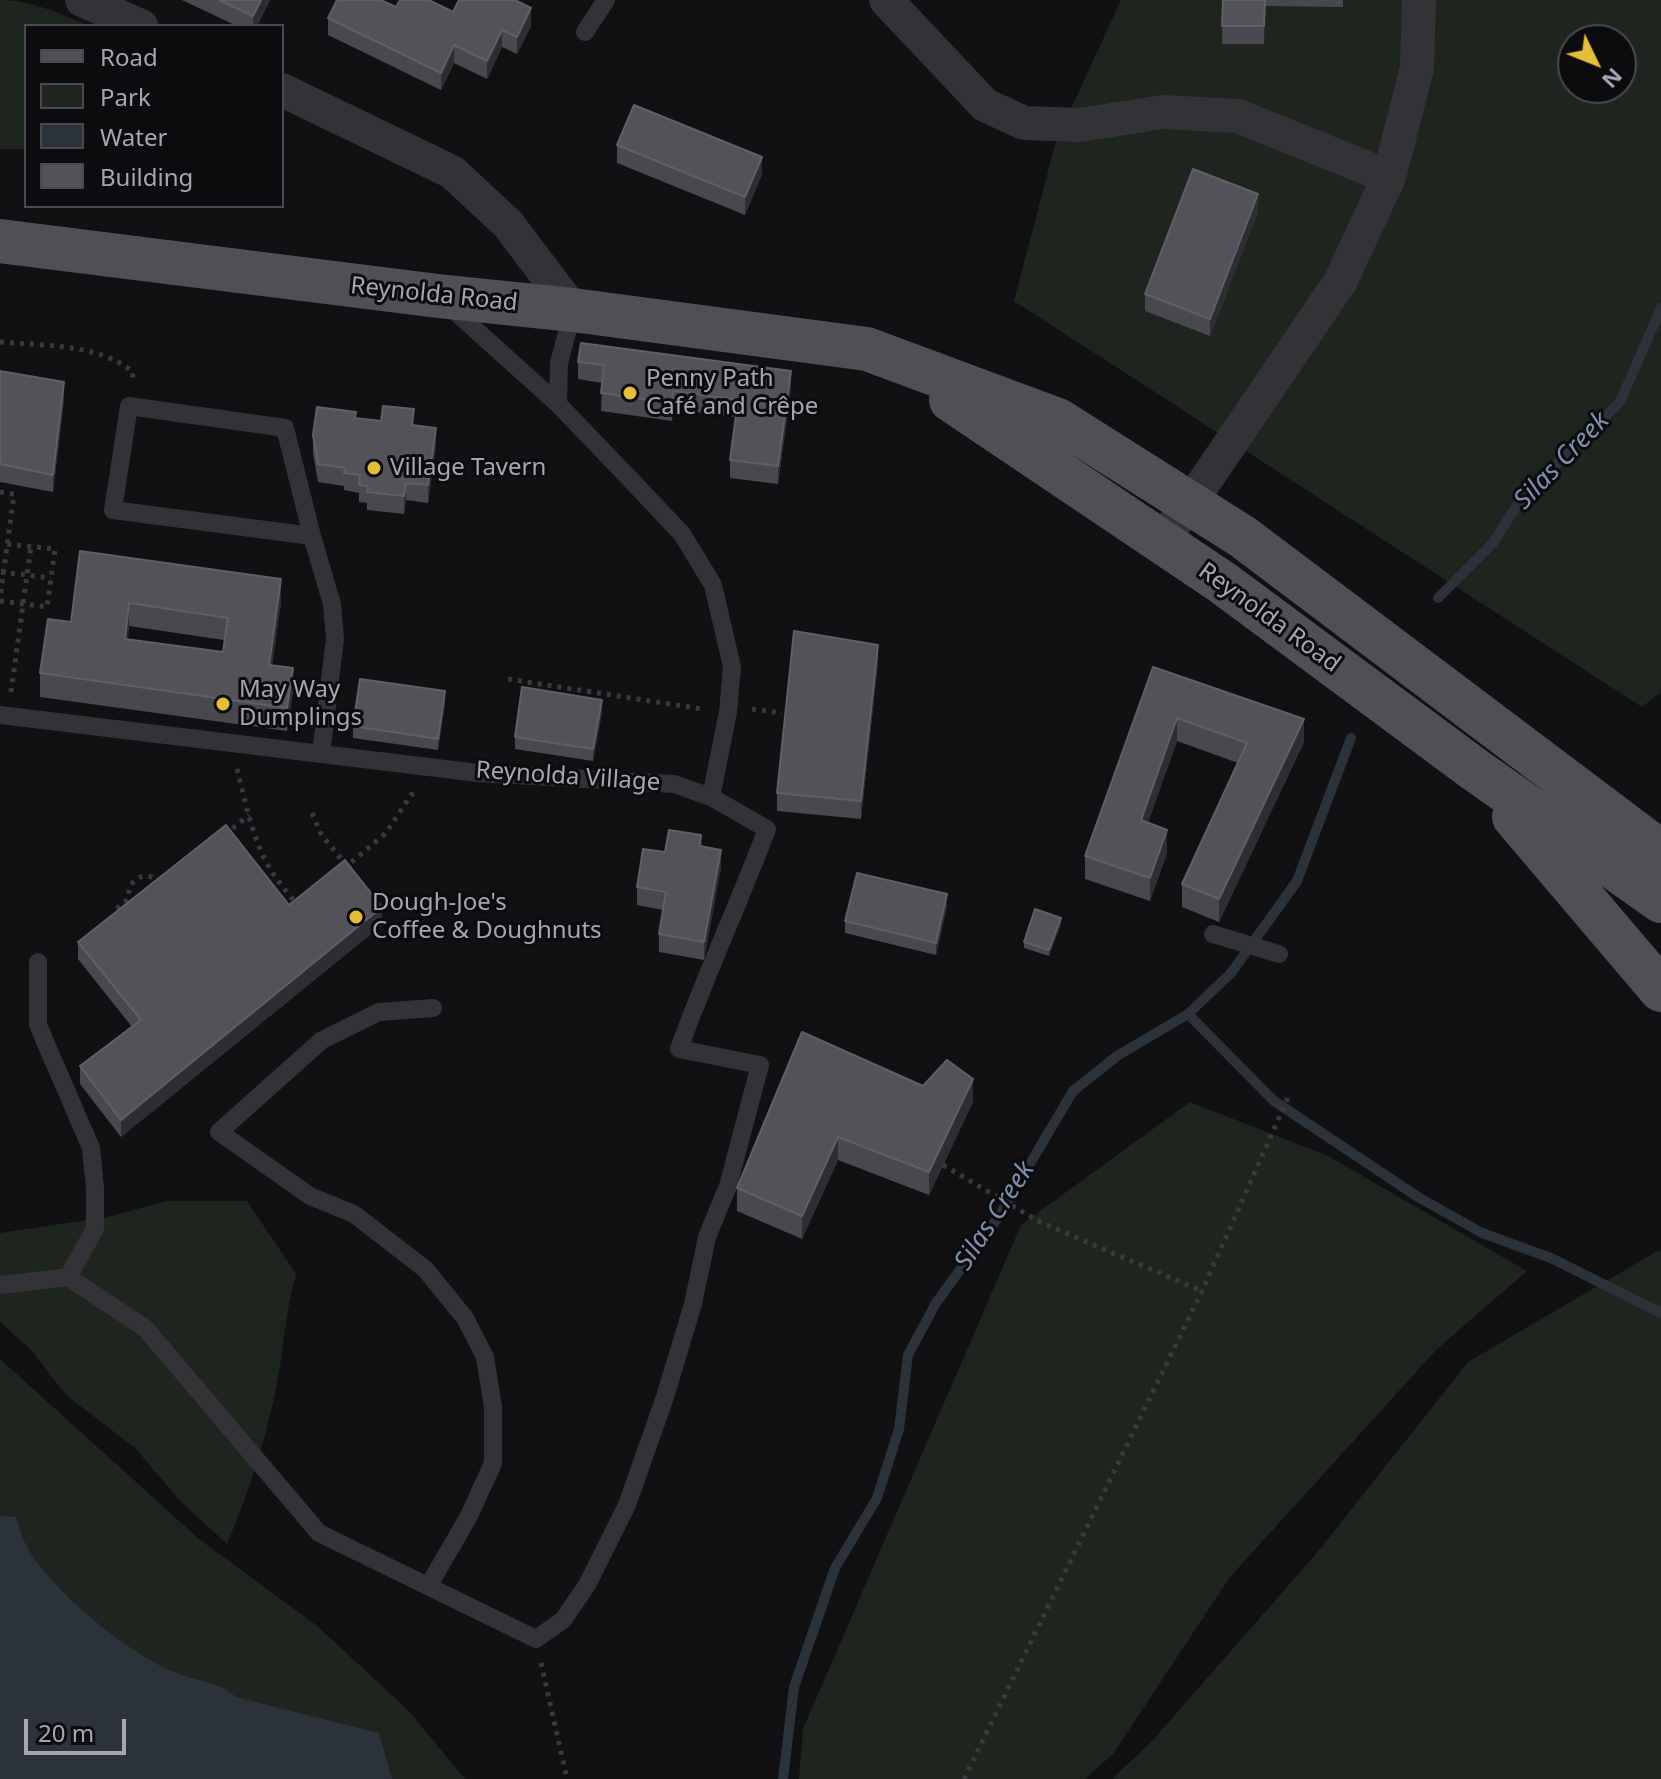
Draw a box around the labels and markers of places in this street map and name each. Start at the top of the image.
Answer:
place label: Penny Path Café and Crêpe [646,365,818,421]
marker: Penny Path Café and Crêpe [621,384,639,402]
place label: Village Tavern [390,454,546,482]
marker: Village Tavern [365,459,383,477]
place label: May Way Dumplings [239,676,362,732]
marker: May Way Dumplings [214,695,232,713]
place label: Dough-Joe's Coffee & Doughnuts [372,889,602,945]
marker: Dough-Joe's Coffee & Doughnuts [347,908,365,926]

